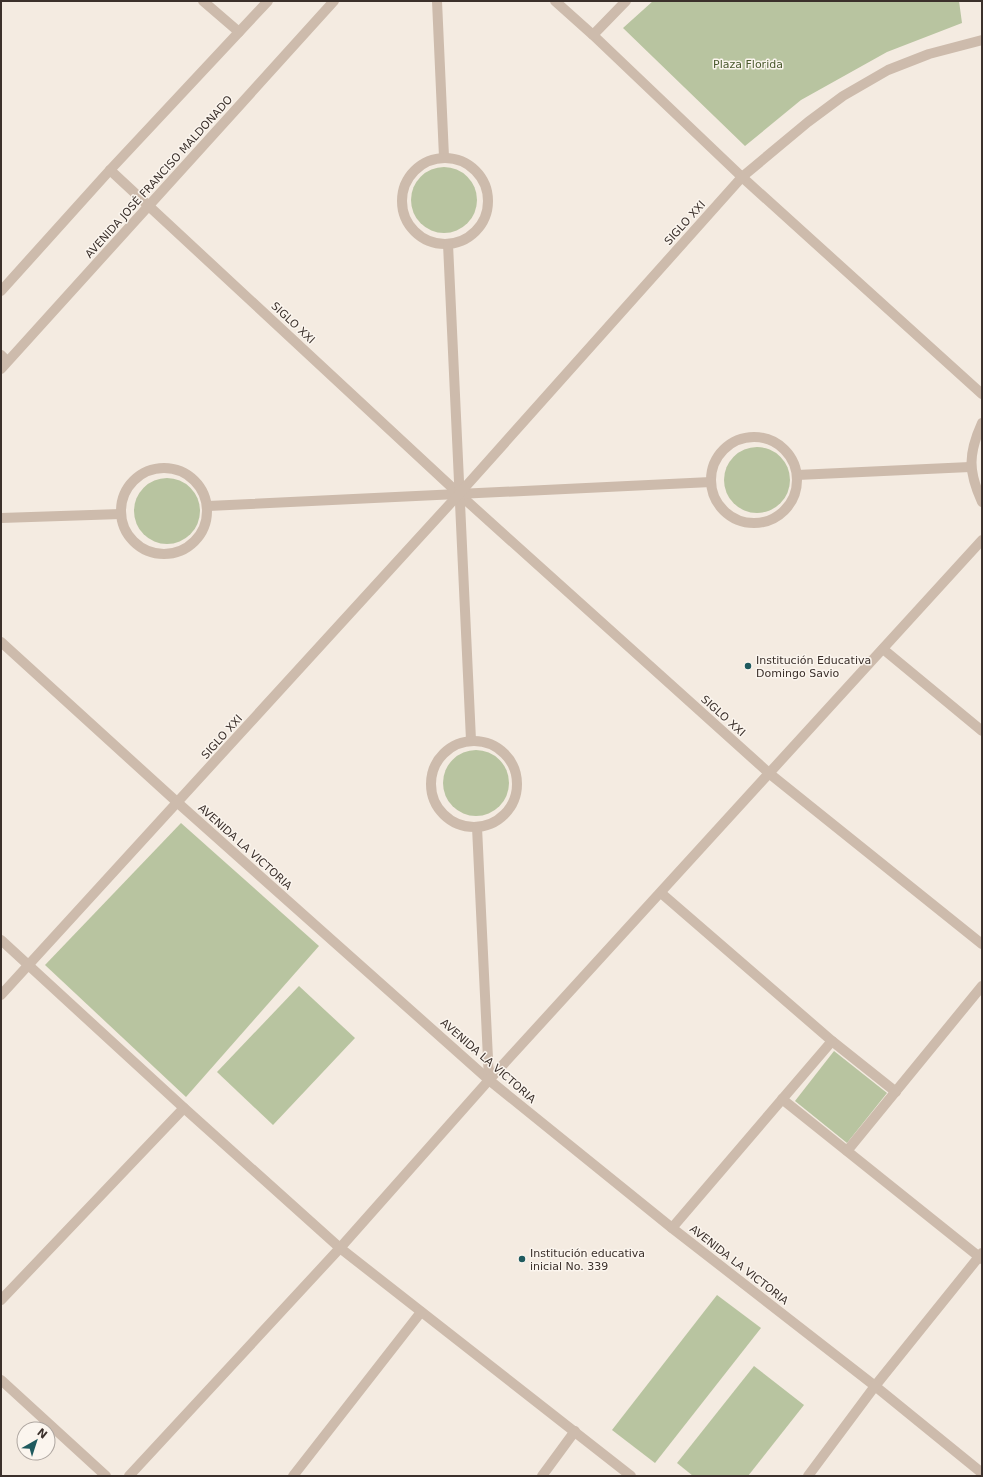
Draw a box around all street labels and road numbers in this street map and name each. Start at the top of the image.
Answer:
street label: AVENIDA JOSÉ FRANCISO MALDONADO [83,93,236,261]
street label: SIGLO XXI [662,198,708,248]
street label: SIGLO XXI [268,300,318,346]
street label: SIGLO XXI [698,693,748,739]
street label: SIGLO XXI [199,712,245,762]
street label: AVENIDA LA VICTORIA [195,801,295,893]
street label: AVENIDA LA VICTORIA [438,1016,539,1106]
street label: AVENIDA LA VICTORIA [687,1222,791,1308]

